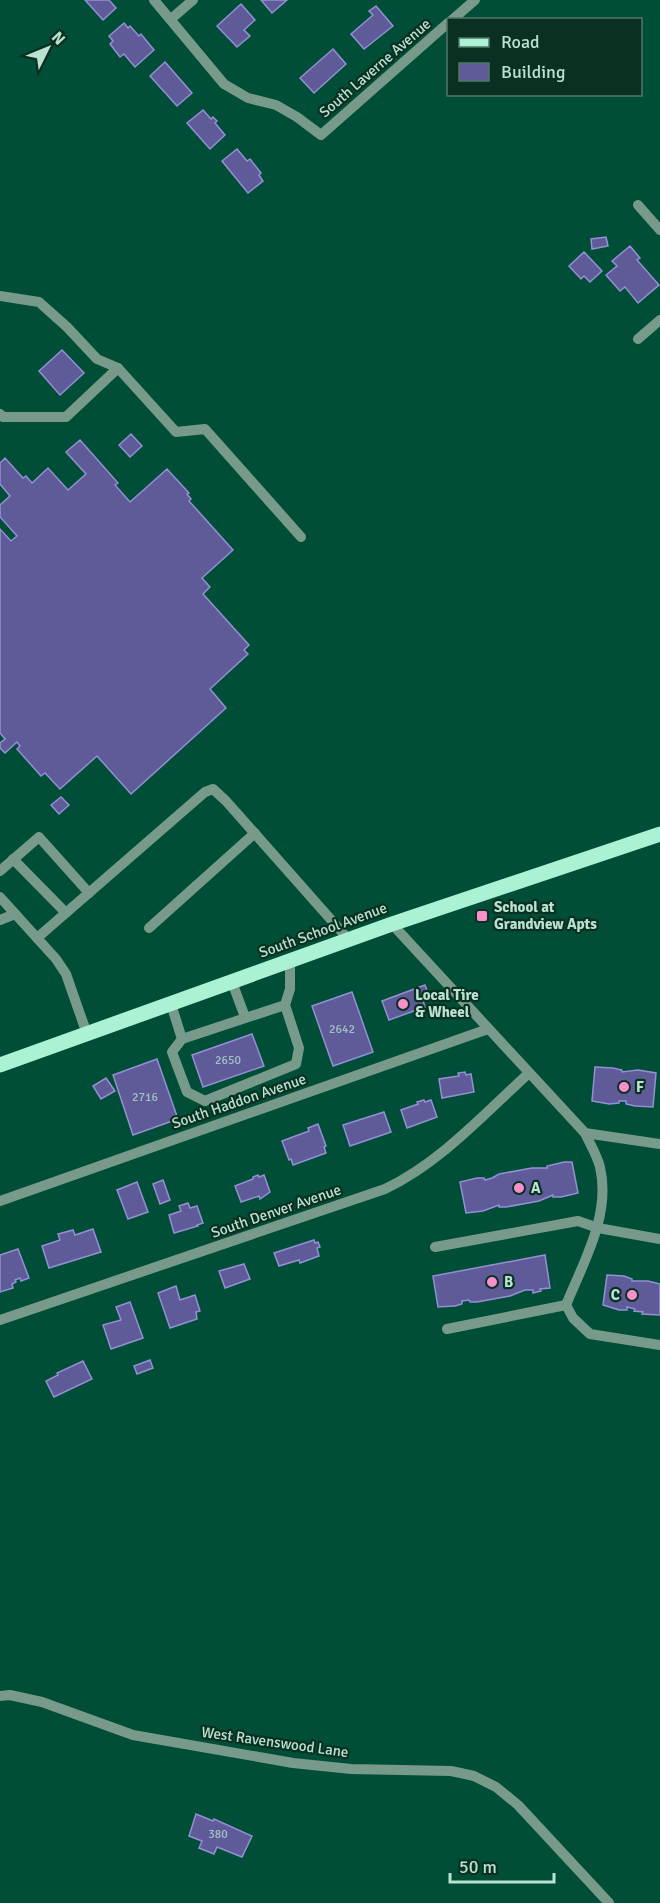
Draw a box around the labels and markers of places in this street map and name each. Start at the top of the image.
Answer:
place label: School at Grandview Apts [494,898,597,933]
marker: School at Grandview Apts [475,909,489,923]
place label: Local Tire & Wheel [415,986,479,1021]
marker: Local Tire & Wheel [396,997,410,1011]
place label: F [636,1078,644,1096]
marker: F [617,1080,631,1094]
place label: A [531,1179,541,1197]
marker: A [512,1181,526,1195]
place label: B [504,1273,513,1291]
marker: B [485,1275,499,1289]
place label: C [611,1286,620,1304]
marker: C [625,1288,639,1302]

